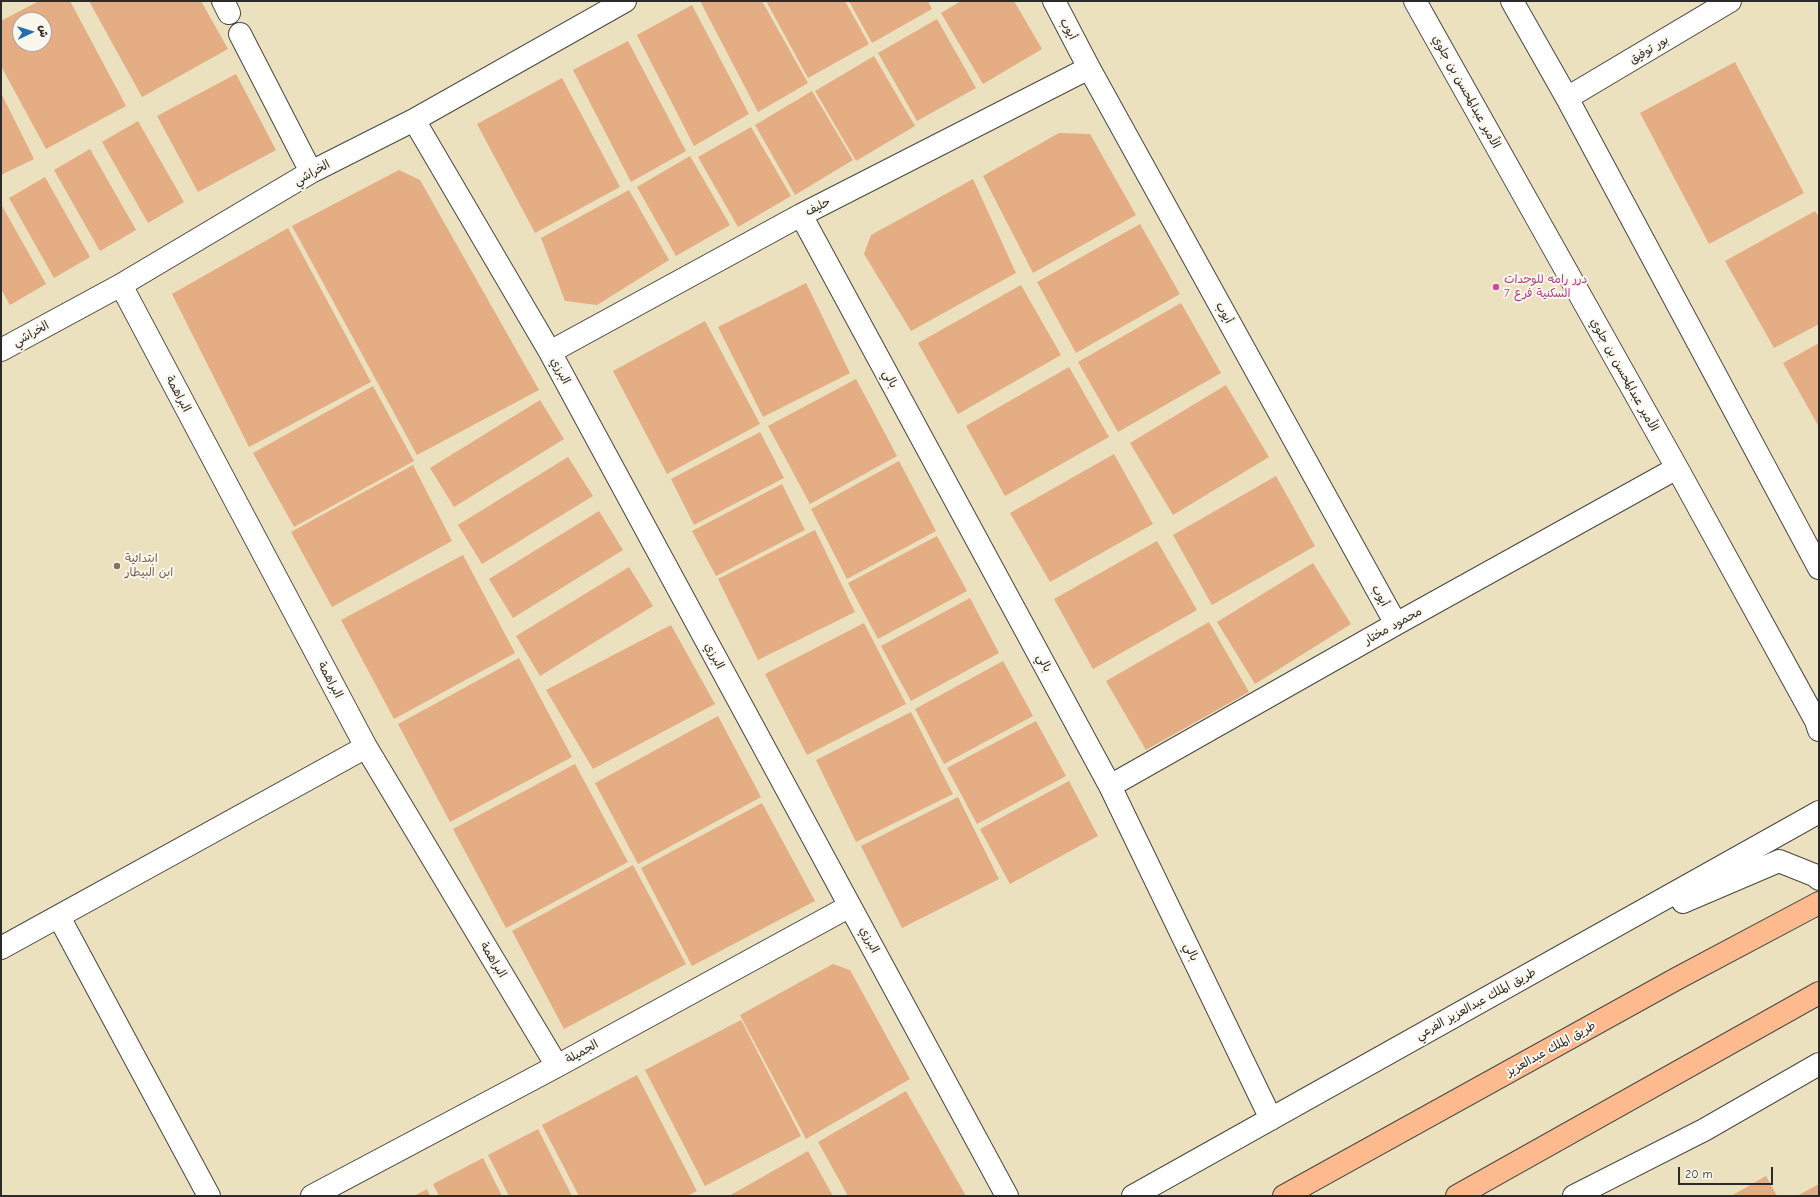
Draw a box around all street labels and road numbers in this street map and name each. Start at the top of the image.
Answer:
street label: أيوب [1056,16,1080,42]
street label: الأمير عبدالمحسن بن جلوي [1429,33,1503,151]
street label: بور توفيق [1627,33,1671,67]
street label: الخراشي [291,157,333,189]
street label: حليف [803,195,833,219]
street label: أيوب [1212,300,1236,326]
street label: الأمير عبدالمحسن بن جلوي [1587,316,1661,434]
street label: الخراشي [10,318,52,350]
street label: البرزي [547,355,573,387]
street label: بالي [879,367,901,391]
street label: البراهمة [162,373,194,415]
street label: أيوب [1368,583,1392,609]
street label: محمود مختار [1362,604,1424,648]
street label: البرزي [701,640,727,672]
street label: بالي [1033,651,1055,675]
street label: البراهمة [314,659,346,701]
street label: البرزي [856,924,882,956]
street label: البراهمة [477,940,509,980]
street label: بالي [1180,941,1202,963]
street label: طريق الملك عبدالعزيز الفرعي [1413,965,1539,1043]
street label: طريق الملك عبدالعزيز [1504,1018,1598,1080]
street label: الجميلة [563,1037,601,1067]

